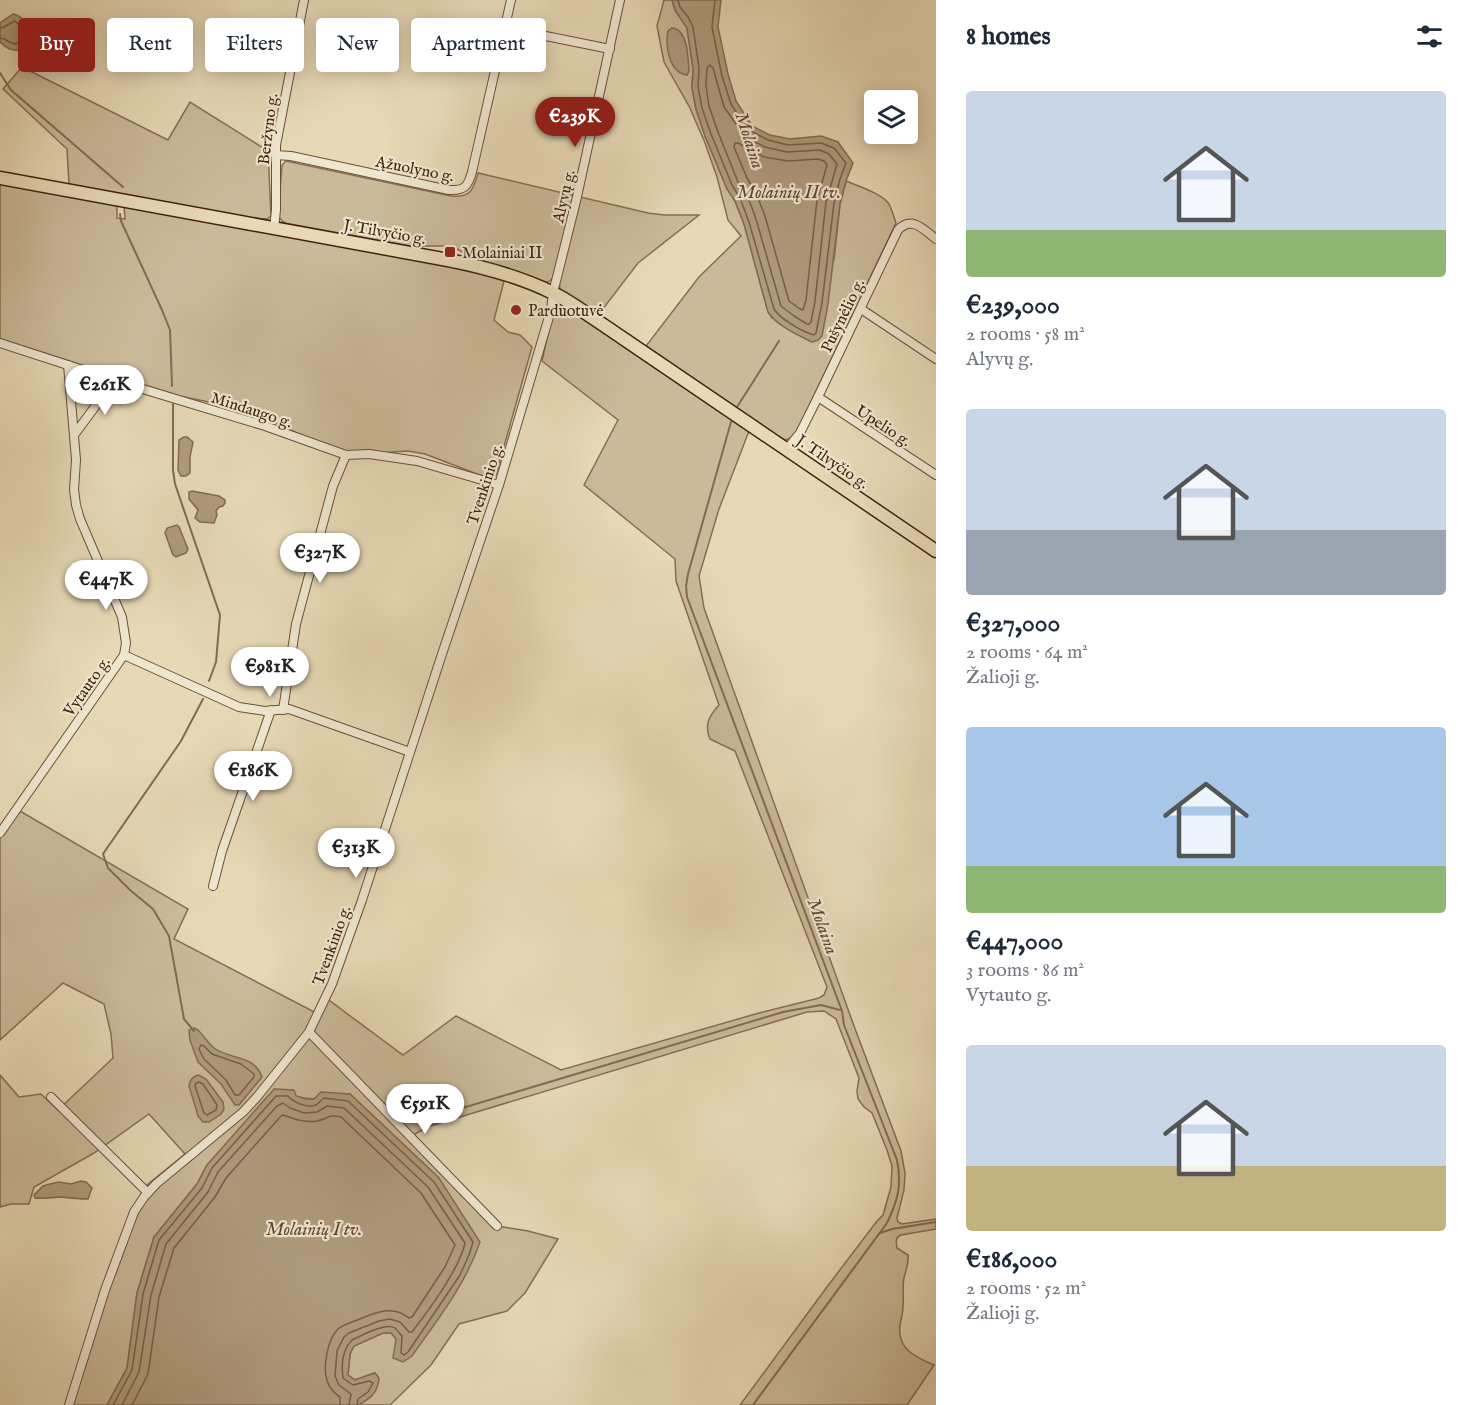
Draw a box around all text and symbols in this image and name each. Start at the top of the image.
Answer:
chip: Buy [18,18,95,72]
chip: Rent [107,18,193,72]
chip: Filters [205,18,304,72]
chip: New [316,18,399,72]
chip: Apartment [411,18,546,72]
text: 8 homes [966,20,1051,53]
icon: filters [1413,20,1446,53]
map controls [864,90,918,144]
button: layers [864,90,918,144]
street label: Beržyno g. [255,92,283,166]
pin: €239K [533,97,617,148]
text: €239K [549,104,601,129]
water label: Molaina [729,109,769,172]
icon: home [1152,130,1260,238]
street label: Ąžuolyno g. [373,152,456,187]
street label: Alyvų g. [549,168,581,226]
water label: Molainių II tv. [737,182,841,205]
street label: J. Tilvyčio g. [340,216,427,250]
place label: Molainiai II [462,244,542,264]
marker: Molainiai II [443,245,457,259]
street label: Pušynėlio g. [817,276,870,356]
text: €239,000 [966,289,1060,322]
place label: Parduotuvė [528,302,604,322]
marker: Parduotuvė [509,303,523,317]
text: 2 rooms · 58 m² [966,322,1085,347]
text: Alyvų g. [966,347,1033,372]
pin: €261K [63,365,147,416]
text: €261K [79,372,131,397]
street label: Mindaugo g. [208,388,295,433]
street label: Upelio g. [852,401,914,452]
street label: J. Tilvyčio g. [790,430,872,494]
street label: Tvenkinio g. [463,442,508,528]
icon: home [1152,448,1260,556]
pin: €327K [278,533,362,584]
text: €327K [294,540,346,565]
pin: €447K [64,560,148,611]
text: €447K [79,567,133,592]
text: €327,000 [966,607,1060,640]
text: 2 rooms · 64 m² [966,640,1088,665]
pin: €981K [228,647,312,698]
street label: Vytauto g. [59,653,115,722]
text: €981K [245,654,295,679]
text: Žalioji g. [966,665,1040,690]
pin: €186K [211,751,295,802]
text: €186K [228,758,278,783]
icon: home [1152,766,1260,874]
pin: €313K [314,828,398,879]
text: €313K [332,835,380,860]
water label: Molaina [801,895,842,958]
street label: Tvenkinio g. [309,903,357,988]
text: €447,000 [966,925,1063,958]
text: 3 rooms · 86 m² [966,958,1084,983]
text: Vytauto g. [966,983,1051,1008]
pin: €591K [383,1084,467,1135]
icon: home [1152,1084,1260,1192]
text: €591K [400,1091,450,1116]
water label: Molainių I tv. [266,1219,362,1242]
text: €186,000 [966,1243,1057,1276]
text: 2 rooms · 52 m² [966,1276,1086,1301]
text: Žalioji g. [966,1301,1040,1326]

